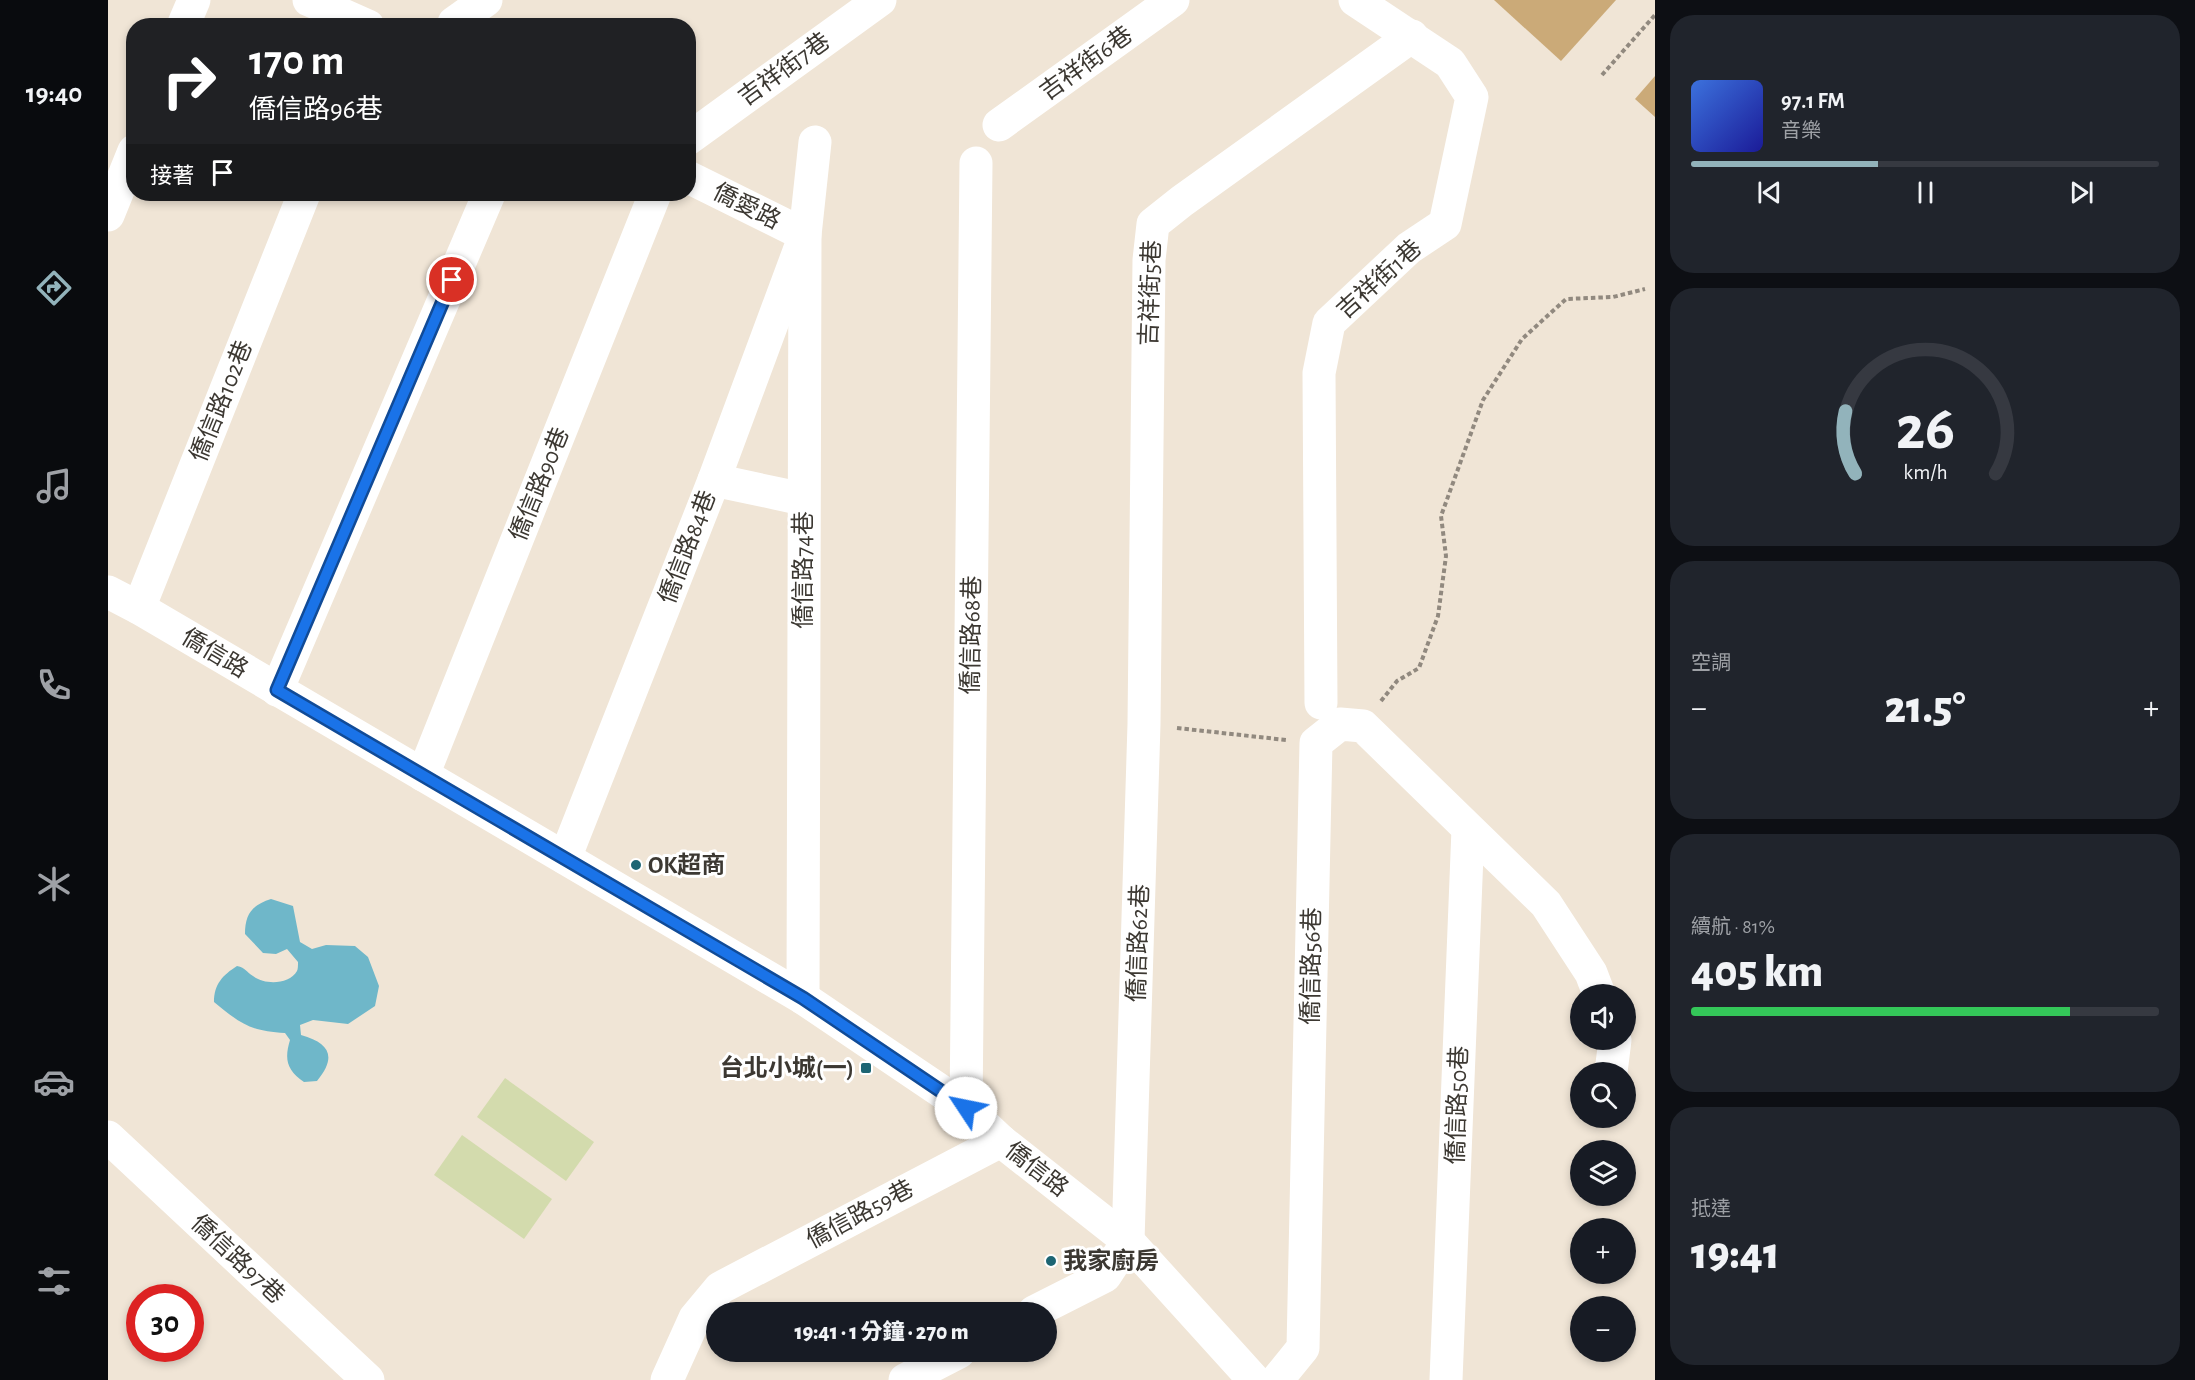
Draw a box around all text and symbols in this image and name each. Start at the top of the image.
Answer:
street label: 吉祥街6巷 [1035,21,1137,105]
street label: 吉祥街7巷 [733,27,835,111]
text: 170 m [249,40,344,82]
icon: right [150,42,228,120]
text: 19:40 [26,80,82,107]
text: 97.1 FM [1781,90,1845,112]
text: 僑信路96巷 [249,96,382,123]
text: 音樂 [1781,121,1821,141]
icon: arrive [206,156,239,189]
text: 接著 [150,165,194,187]
icon: previous [1753,176,1786,209]
icon: pause [1909,176,1942,209]
icon: next [2065,176,2098,209]
street label: 僑愛路 [709,178,785,234]
street label: 吉祥街1巷 [1332,234,1426,324]
street label: 吉祥街5巷 [1135,240,1165,346]
pin [426,254,477,305]
icon: arrive [435,263,468,296]
icon: directions [33,267,75,309]
street label: 僑信路102巷 [185,337,257,465]
text: 26 [1895,398,1955,460]
street label: 僑信路90巷 [504,424,574,544]
text: km/h [1903,462,1947,483]
icon: music [33,465,75,507]
street label: 僑信路84巷 [654,487,720,607]
street label: 僑信路74巷 [790,511,816,629]
street label: 僑信路68巷 [957,575,985,695]
street label: 僑信路 [177,623,253,683]
text: 空調 [1691,653,1731,673]
icon: phone [33,664,75,706]
text: 21.5° [1884,686,1966,731]
text: − [1691,692,1707,725]
text: + [2143,692,2159,725]
place label: OK超商 [648,852,725,878]
marker: OK超商 [629,858,643,872]
icon: climate [33,863,75,905]
street label: 僑信路62巷 [1123,883,1153,1003]
street label: 僑信路56巷 [1297,907,1325,1025]
text: 續航 · 81% [1691,917,1775,937]
text: 405 km [1691,950,1823,995]
map controls [1570,984,1636,1362]
button: sound [1570,984,1636,1050]
street label: 僑信路50巷 [1442,1045,1472,1165]
place label: 台北小城(一) [720,1055,854,1081]
icon: car [33,1061,75,1103]
marker: 台北小城(一) [859,1061,873,1075]
button: search [1570,1062,1636,1128]
position arrow [934,1076,998,1140]
street label: 僑信路 [1001,1137,1073,1201]
button: layers [1570,1140,1636,1206]
street label: 僑信路59巷 [802,1175,918,1253]
text: 抵達 [1691,1199,1731,1219]
street label: 僑信路97巷 [186,1209,290,1309]
button: + [1570,1218,1636,1284]
text: 19:41 [1691,1232,1780,1277]
place label: 我家廚房 [1063,1248,1159,1274]
marker: 我家廚房 [1044,1254,1058,1268]
icon: filters [33,1260,75,1302]
speed limit sign: 30 [126,1284,204,1362]
button: − [1570,1296,1636,1362]
text: 19:41 · 1 分鐘 · 270 m [795,1321,968,1343]

